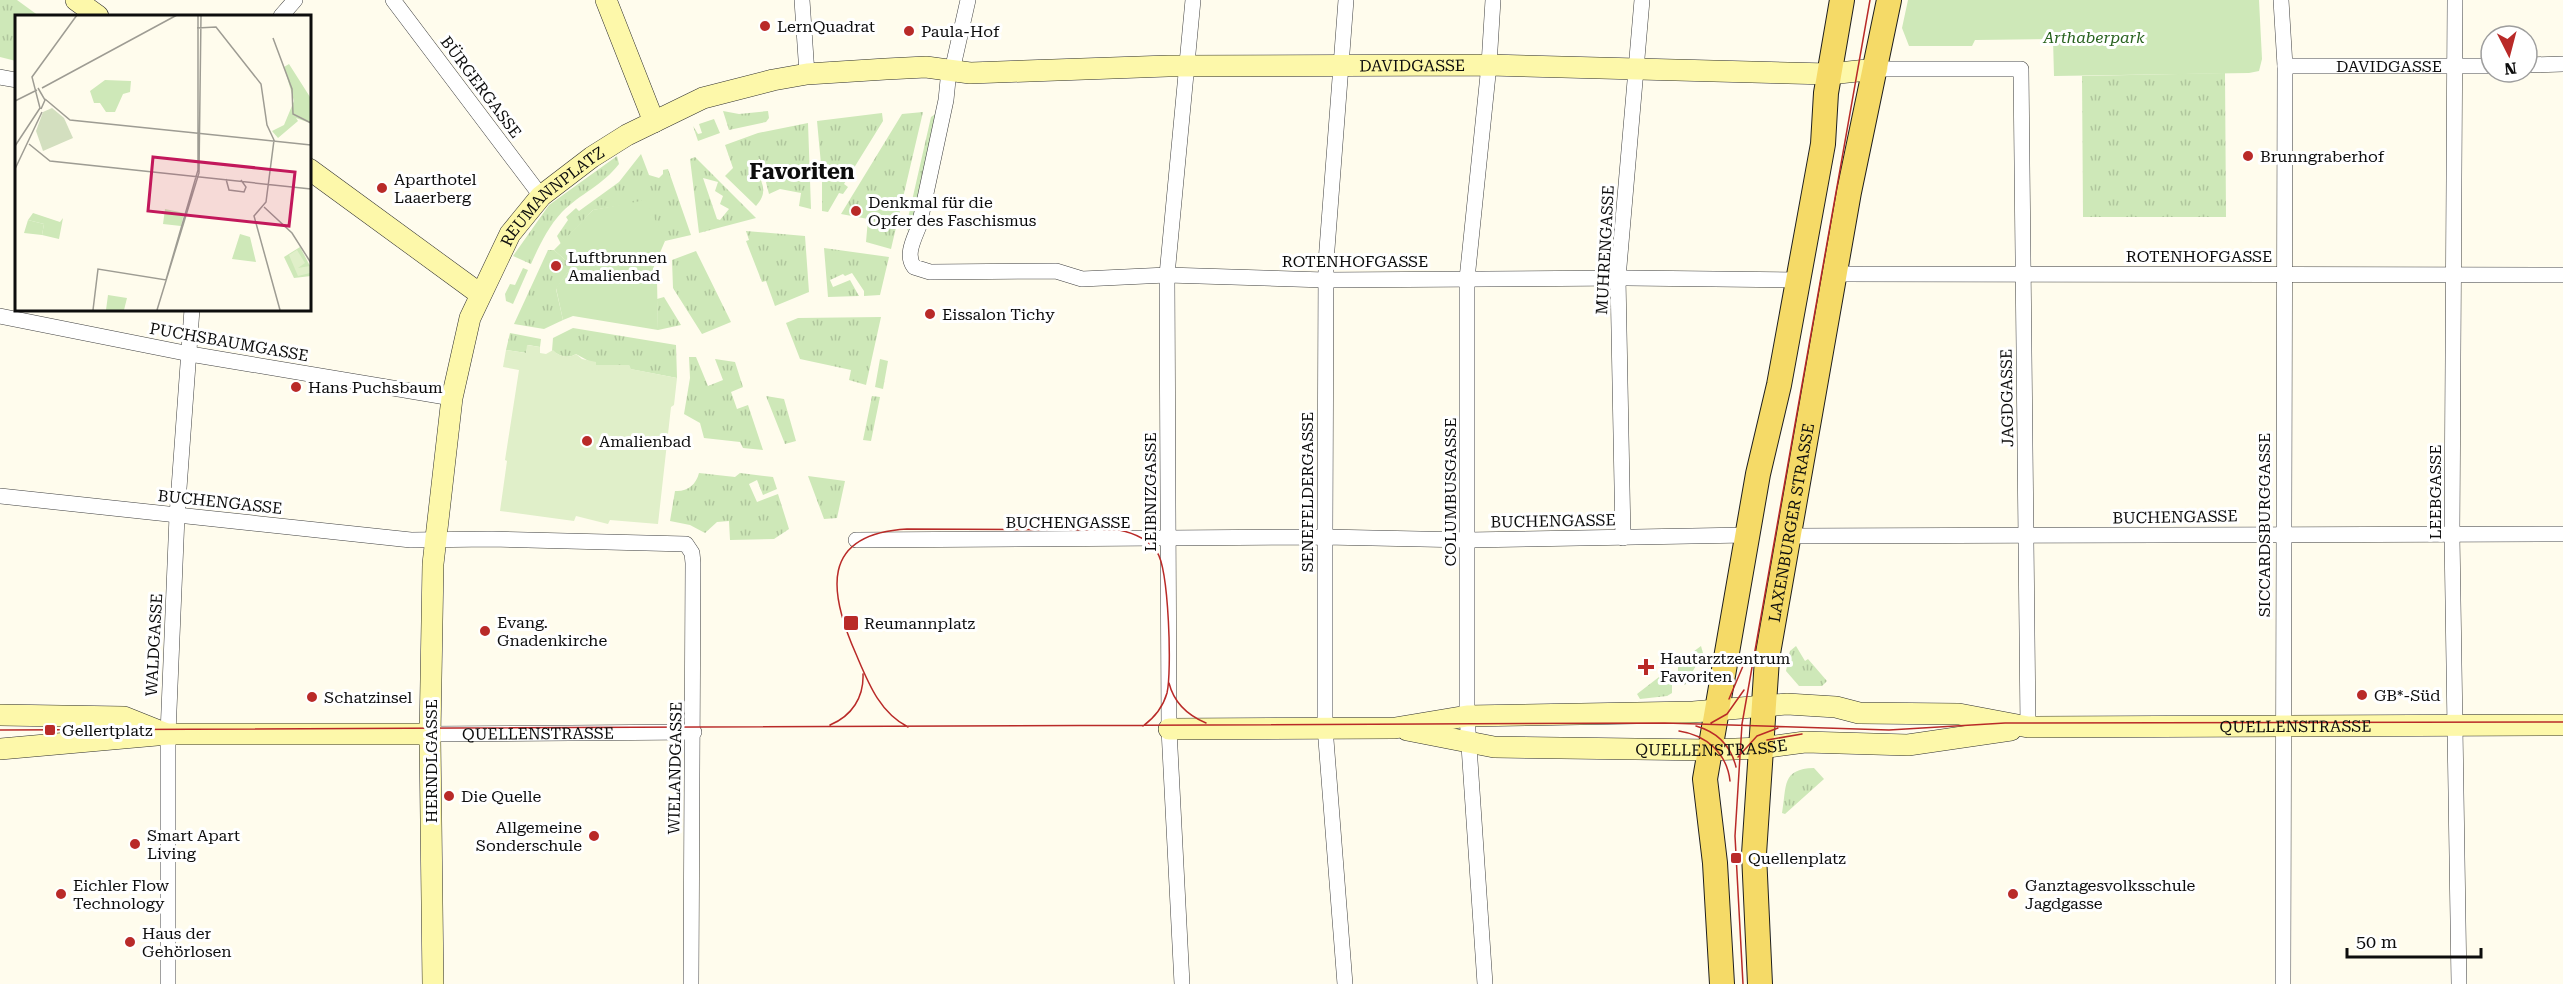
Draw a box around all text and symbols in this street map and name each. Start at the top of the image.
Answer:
inset map [15,15,310,310]
place label: LernQuadrat [777,17,875,36]
marker: LernQuadrat [758,19,772,33]
place label: Paula-Hof [921,22,1000,41]
marker: Paula-Hof [902,24,916,38]
north arrow [2479,24,2539,84]
park label: Arthaberpark [2042,28,2145,47]
street label: BÜRGERGASSE [437,33,525,141]
street label: DAVIDGASSE [1359,56,1465,75]
street label: DAVIDGASSE [2336,57,2442,76]
text: N [2503,58,2518,79]
street label: REUMANNPLATZ [496,142,608,249]
place label: Brunngraberhof [2260,147,2385,166]
marker: Brunngraberhof [2241,149,2255,163]
district label: Favoriten [749,159,855,184]
place label: Aparthotel Laaerberg [394,170,476,207]
marker: Aparthotel Laaerberg [375,181,389,195]
street label: MUHRENGASSE [1592,185,1618,315]
place label: Denkmal für die Opfer des Faschismus [868,193,1037,230]
marker: Denkmal für die Opfer des Faschismus [849,204,863,218]
street label: ROTENHOFGASSE [2126,247,2272,266]
place label: Luftbrunnen Amalienbad [568,248,667,285]
street label: ROTENHOFGASSE [1282,252,1428,271]
marker: Luftbrunnen Amalienbad [549,259,563,273]
place label: Eissalon Tichy [942,305,1055,324]
marker: Eissalon Tichy [923,307,937,321]
street label: PUCHSBAUMGASSE [148,319,310,365]
street label: JAGDGASSE [1997,349,2017,447]
place label: Hans Puchsbaum [308,378,443,397]
marker: Hans Puchsbaum [289,380,303,394]
street label: SENEFELDERGASSE [1298,412,1317,572]
street label: COLUMBUSGASSE [1441,417,1460,567]
street label: LAXENBURGER STRASSE [1764,422,1818,624]
place label: Amalienbad [599,432,691,451]
street label: LEIBNIZGASSE [1141,432,1160,552]
street label: SICCARDSBURGGASSE [2255,433,2274,617]
marker: Amalienbad [580,434,594,448]
street label: LEEBGASSE [2426,444,2445,540]
street label: BUCHENGASSE [157,486,283,518]
street label: BUCHENGASSE [2112,506,2238,528]
street label: BUCHENGASSE [1490,510,1616,532]
street label: BUCHENGASSE [1005,513,1131,532]
street label: WALDGASSE [142,593,166,697]
place label: Evang. Gnadenkirche [497,613,607,650]
marker: Reumannplatz [842,614,860,632]
place label: Reumannplatz [864,614,976,633]
marker: Evang. Gnadenkirche [478,624,492,638]
place label: Hautarztzentrum Favoriten [1660,649,1791,686]
marker: Hautarztzentrum Favoriten [1637,658,1655,676]
place label: GB*-Süd [2374,686,2441,705]
place label: Schatzinsel [324,688,412,707]
marker: GB*-Süd [2355,688,2369,702]
marker: Schatzinsel [305,690,319,704]
street label: HERNDLGASSE [422,699,441,823]
street label: WIELANDGASSE [664,701,686,835]
street label: QUELLENSTRASSE [2220,716,2372,736]
place label: Gellertplatz [62,721,153,740]
marker: Gellertplatz [43,723,57,737]
street label: QUELLENSTRASSE [462,723,614,743]
street label: QUELLENSTRASSE [1635,735,1788,760]
place label: Die Quelle [461,787,542,806]
marker: Die Quelle [442,789,456,803]
place label: Allgemeine Sonderschule [476,818,582,855]
place label: Smart Apart Living [147,826,240,863]
marker: Allgemeine Sonderschule [587,829,601,843]
marker: Smart Apart Living [128,837,142,851]
place label: Quellenplatz [1748,849,1846,868]
marker: Quellenplatz [1729,851,1743,865]
place label: Eichler Flow Technology [73,876,170,913]
place label: Ganztagesvolksschule Jagdgasse [2025,876,2196,913]
marker: Eichler Flow Technology [54,887,68,901]
marker: Ganztagesvolksschule Jagdgasse [2006,887,2020,901]
scale bar [2347,921,2480,959]
place label: Haus der Gehörlosen [142,924,232,961]
text: 50 m [2356,931,2397,952]
marker: Haus der Gehörlosen [123,935,137,949]

